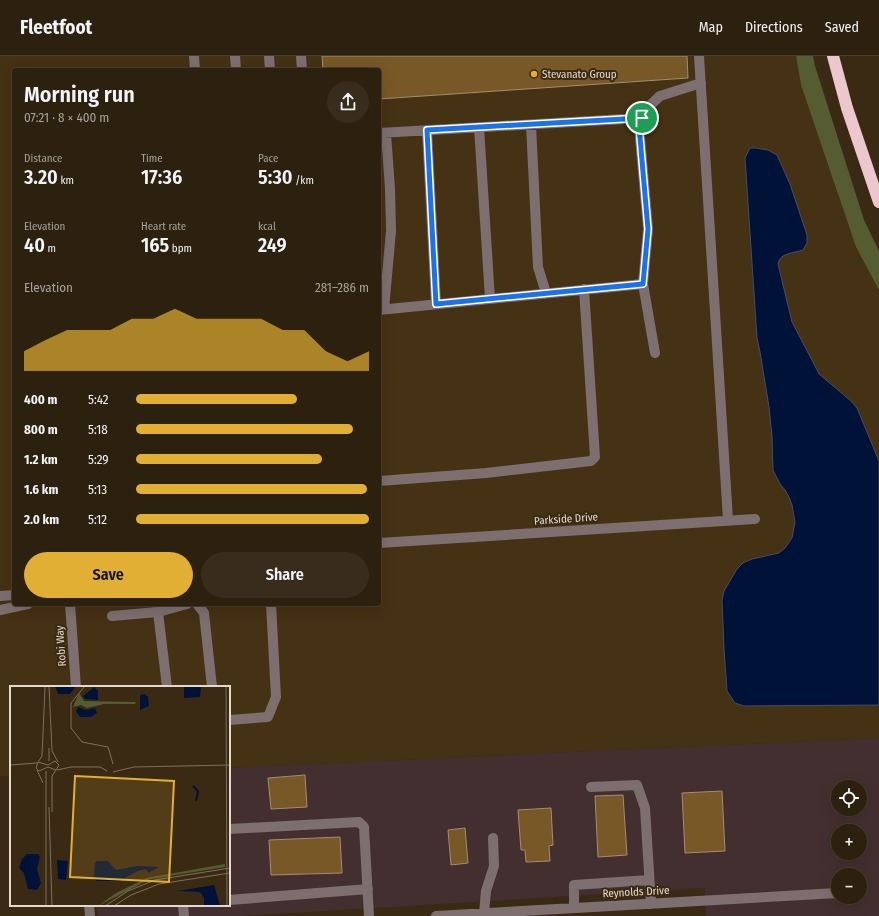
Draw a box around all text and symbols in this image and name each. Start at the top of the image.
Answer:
text: Fleetfoot [20,16,92,39]
text: Map [699,19,723,36]
text: Directions [745,19,803,36]
text: Saved [825,19,859,36]
place label: Stevanato Group [542,68,617,81]
marker: Stevanato Group [529,69,539,79]
text: Morning run [24,81,135,108]
button: share [327,81,369,123]
pin [625,101,659,135]
icon: arrive [631,107,653,129]
text: 07:21 · 8 × 400 m [24,110,109,125]
text: Distance [24,152,63,165]
text: Time [141,152,163,165]
text: Pace [258,152,279,165]
text: 3.20 [24,165,58,189]
text: 17:36 [141,165,182,189]
text: 5:30 [258,165,293,189]
text: km [58,174,74,187]
text: /km [293,174,314,187]
text: Elevation [24,220,65,233]
text: Heart rate [141,220,186,233]
text: kcal [258,220,276,233]
text: 40 [24,233,45,257]
text: 165 [141,233,169,257]
text: 249 [258,233,287,257]
text: m [45,242,56,255]
text: bpm [169,242,192,255]
text: Elevation [24,280,73,295]
text: 281–286 m [315,280,369,295]
text: 400 m [24,392,58,407]
text: 5:42 [88,392,109,407]
text: 800 m [24,422,58,437]
text: 5:18 [88,422,108,437]
text: 1.2 km [24,452,58,467]
text: 5:29 [88,452,109,467]
text: 1.6 km [24,482,58,497]
text: 5:13 [88,482,107,497]
street label: Parkside Drive [534,510,598,528]
text: 2.0 km [24,512,59,527]
text: 5:12 [88,512,107,527]
button: Save [24,552,193,598]
button: Share [201,552,369,598]
street label: Robi Way [53,625,69,667]
inset map [10,686,230,906]
map controls [831,780,867,904]
button: locate [831,780,867,816]
button: + [831,824,867,860]
button: − [831,868,867,904]
street label: Reynolds Drive [602,884,670,900]

